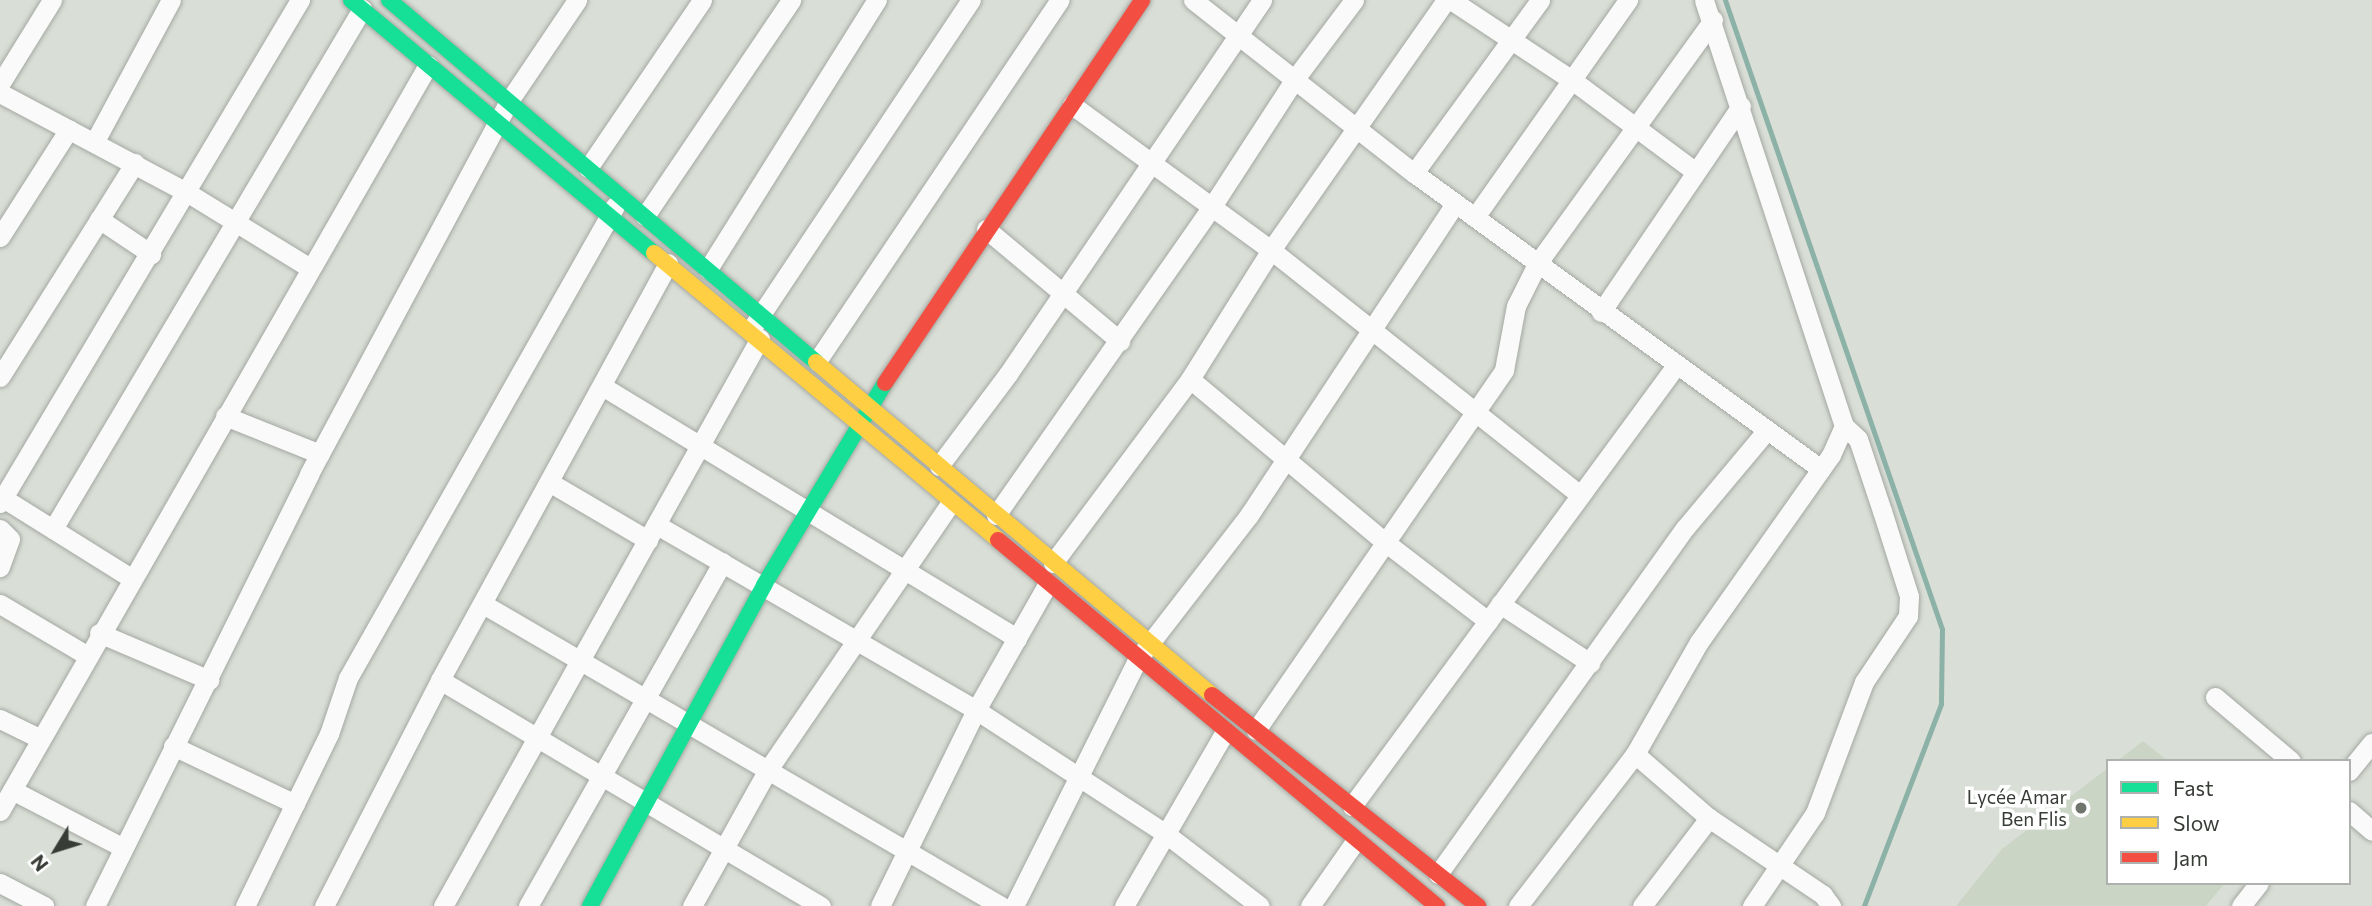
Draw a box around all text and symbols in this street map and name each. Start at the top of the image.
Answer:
legend [2106,759,2351,885]
text: Fast [2173,775,2214,800]
place label: Lycée Amar Ben Flis [1967,786,2067,830]
marker: Lycée Amar Ben Flis [2073,800,2089,816]
text: Slow [2173,810,2220,835]
north arrow [21,815,91,885]
text: Jam [2173,845,2208,870]
text: N [26,851,53,876]

